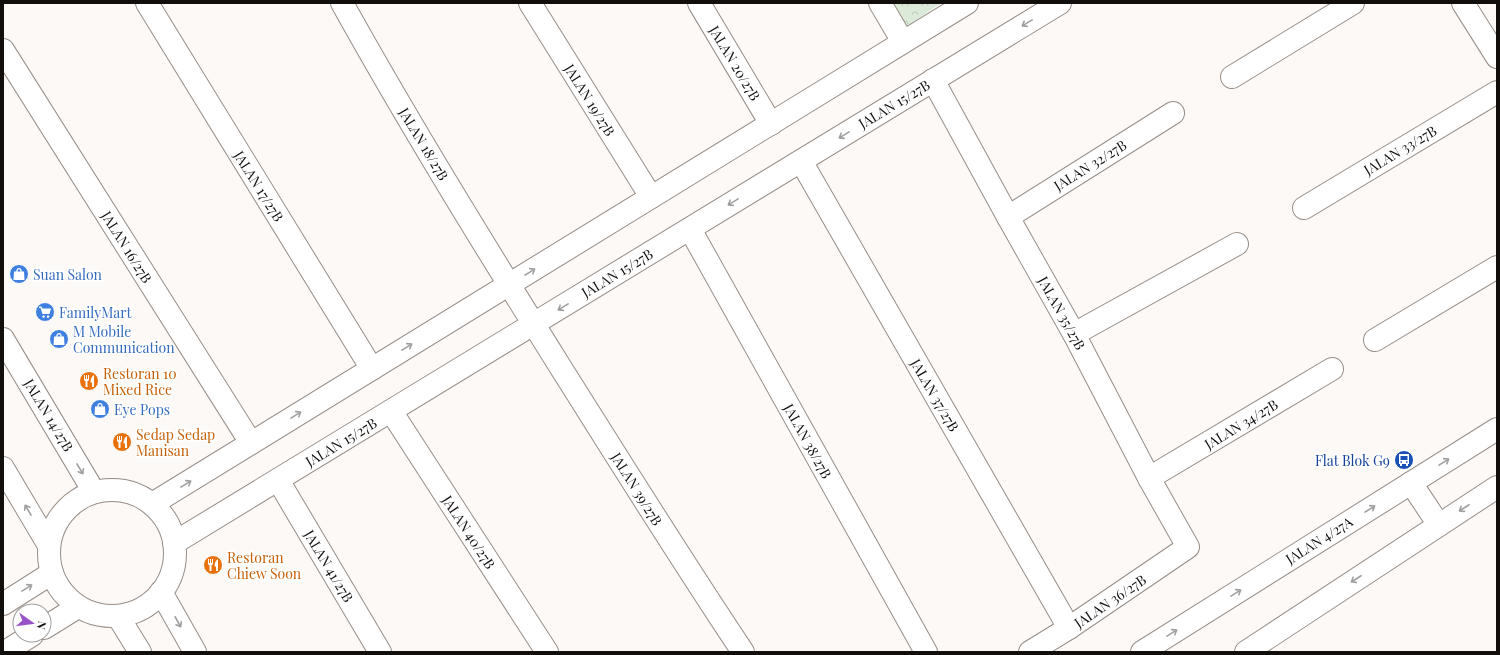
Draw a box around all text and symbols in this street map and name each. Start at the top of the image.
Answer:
one-way arrow [1021,20,1033,28]
street label: JALAN 20/27B [705,21,765,104]
street label: JALAN 19/27B [560,60,620,140]
street label: JALAN 15/27B [854,75,933,133]
street label: JALAN 18/27B [394,103,453,184]
street label: JALAN 33/27B [1359,121,1440,180]
one-way arrow [838,131,850,139]
street label: JALAN 32/27B [1049,135,1130,195]
street label: JALAN 17/27B [229,146,288,225]
one-way arrow [727,199,739,207]
street label: JALAN 16/27B [97,207,157,287]
street label: JALAN 15/27B [577,244,656,302]
shop icon: Suan Salon [8,263,30,285]
place label: Suan Salon [33,265,103,284]
one-way arrow [524,267,536,275]
street label: JALAN 35/27B [1033,272,1090,353]
supermarket icon: FamilyMart [34,301,56,323]
place label: FamilyMart [59,303,132,322]
one-way arrow [557,303,569,311]
place label: M Mobile Communication [73,322,175,357]
shop icon: M Mobile Communication [48,328,70,350]
one-way arrow [401,343,413,351]
street label: JALAN 37/27B [906,354,964,435]
place label: Restoran 10 Mixed Rice [103,364,177,399]
restaurant icon: Restoran 10 Mixed Rice [78,370,100,392]
street label: JALAN 14/27B [19,374,78,455]
street label: JALAN 34/27B [1200,394,1281,454]
shop icon: Eye Pops [89,398,111,420]
street label: JALAN 38/27B [779,399,837,482]
place label: Eye Pops [114,400,170,419]
one-way arrow [290,411,302,419]
street label: JALAN 15/27B [301,413,380,471]
place label: Sedap Sedap Manisan [136,425,215,460]
restaurant icon: Sedap Sedap Manisan [111,431,133,453]
street label: JALAN 39/27B [607,448,667,529]
bus stop icon: Flat Blok G9 [1393,449,1415,471]
place label: Flat Blok G9 [1315,451,1390,470]
one-way arrow [1438,458,1450,466]
one-way arrow [77,463,85,475]
one-way arrow [180,479,192,487]
street label: JALAN 40/27B [438,491,500,573]
one-way arrow [24,504,32,516]
one-way arrow [1459,504,1470,512]
one-way arrow [1364,505,1375,513]
street label: JALAN 4/27A [1281,512,1356,569]
street label: JALAN 41/27B [299,526,358,606]
place label: Restoran Chiew Soon [227,548,302,583]
restaurant icon: Restoran Chiew Soon [202,554,224,576]
street label: JALAN 36/27B [1070,570,1150,633]
one-way arrow [1350,575,1361,584]
one-way arrow [21,584,33,592]
one-way arrow [1230,589,1241,597]
north arrow [12,603,52,643]
one-way arrow [175,616,183,628]
text: N [34,620,50,631]
one-way arrow [1166,629,1177,637]

